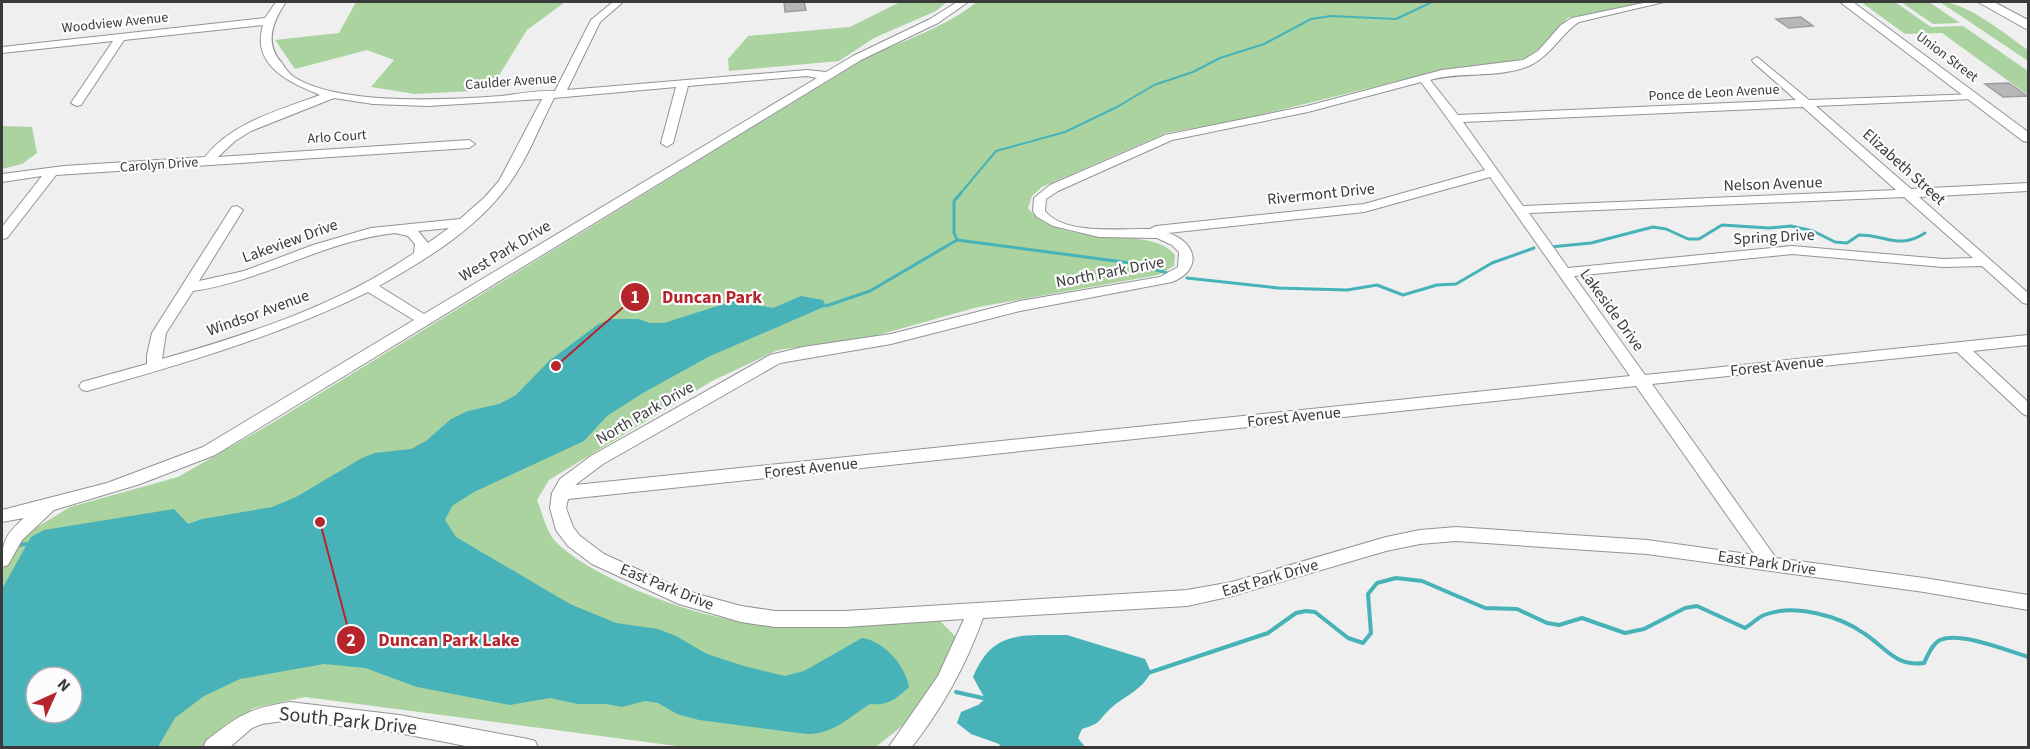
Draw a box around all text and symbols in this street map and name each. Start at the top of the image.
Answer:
street label: Woodview Avenue [61,7,169,39]
street label: Union Street [1912,27,1982,87]
street label: Caulder Avenue [465,69,558,95]
street label: Ponce de Leon Avenue [1648,80,1780,106]
street label: Elizabeth Street [1858,124,1951,211]
street label: Arlo Court [307,125,367,149]
street label: Carolyn Drive [119,152,199,178]
street label: Nelson Avenue [1723,171,1823,197]
street label: Rivermont Drive [1266,177,1376,211]
street label: Lakeview Drive [239,213,341,268]
street label: West Park Drive [455,215,555,287]
street label: Spring Drive [1733,224,1815,250]
street label: North Park Drive [1054,251,1166,293]
street label: Lakeside Drive [1575,264,1649,356]
callout: Duncan Park [620,279,774,315]
street label: Windsor Avenue [204,284,312,342]
text: 1 [630,285,640,310]
text: Duncan Park [662,285,762,310]
street label: Forest Avenue [1729,350,1825,382]
street label: North Park Drive [592,376,698,450]
street label: Forest Avenue [1246,401,1342,433]
street label: Forest Avenue [763,452,859,484]
street label: East Park Drive [1716,545,1818,581]
street label: East Park Drive [1219,554,1321,602]
street label: East Park Drive [617,558,717,616]
callout: Duncan Park Lake [336,622,532,658]
text: 2 [346,628,356,653]
text: Duncan Park Lake [378,628,520,653]
north arrow [24,665,84,725]
text: N [52,674,75,697]
street label: South Park Drive [278,700,419,742]

